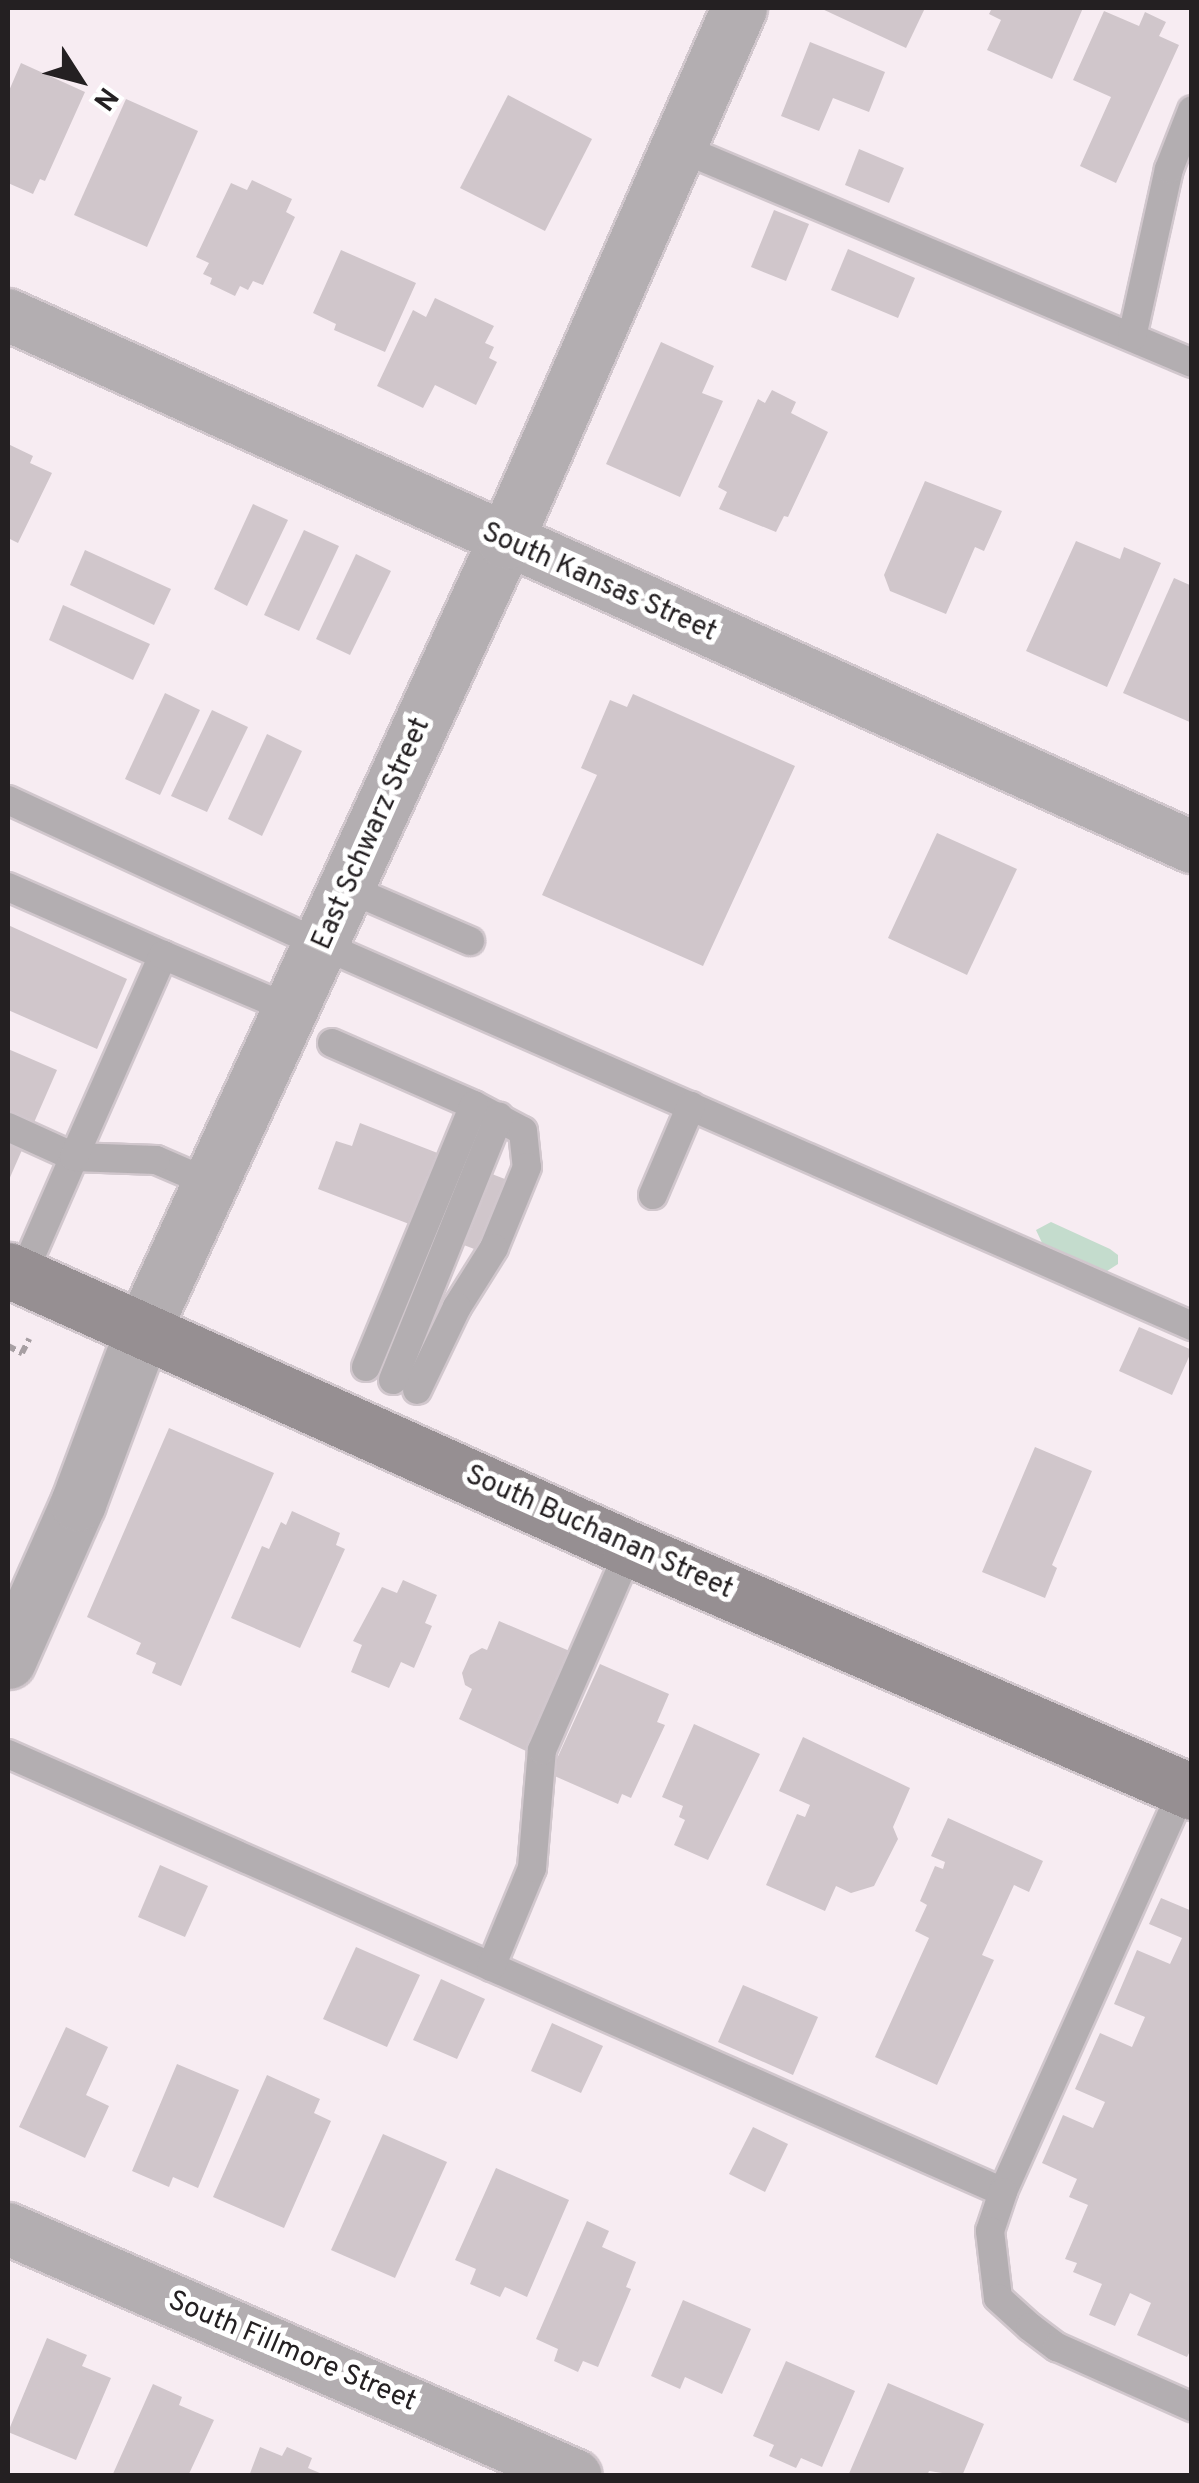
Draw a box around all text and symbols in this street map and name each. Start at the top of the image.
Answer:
north arrow [30,30,130,130]
text: N [84,79,125,116]
street label: South Kansas Street [476,516,722,650]
street label: East Schwarz Street [306,713,438,955]
street label: South Buchanan Street [460,1459,738,1607]
street label: South Fillmore Street [163,2285,421,2419]

